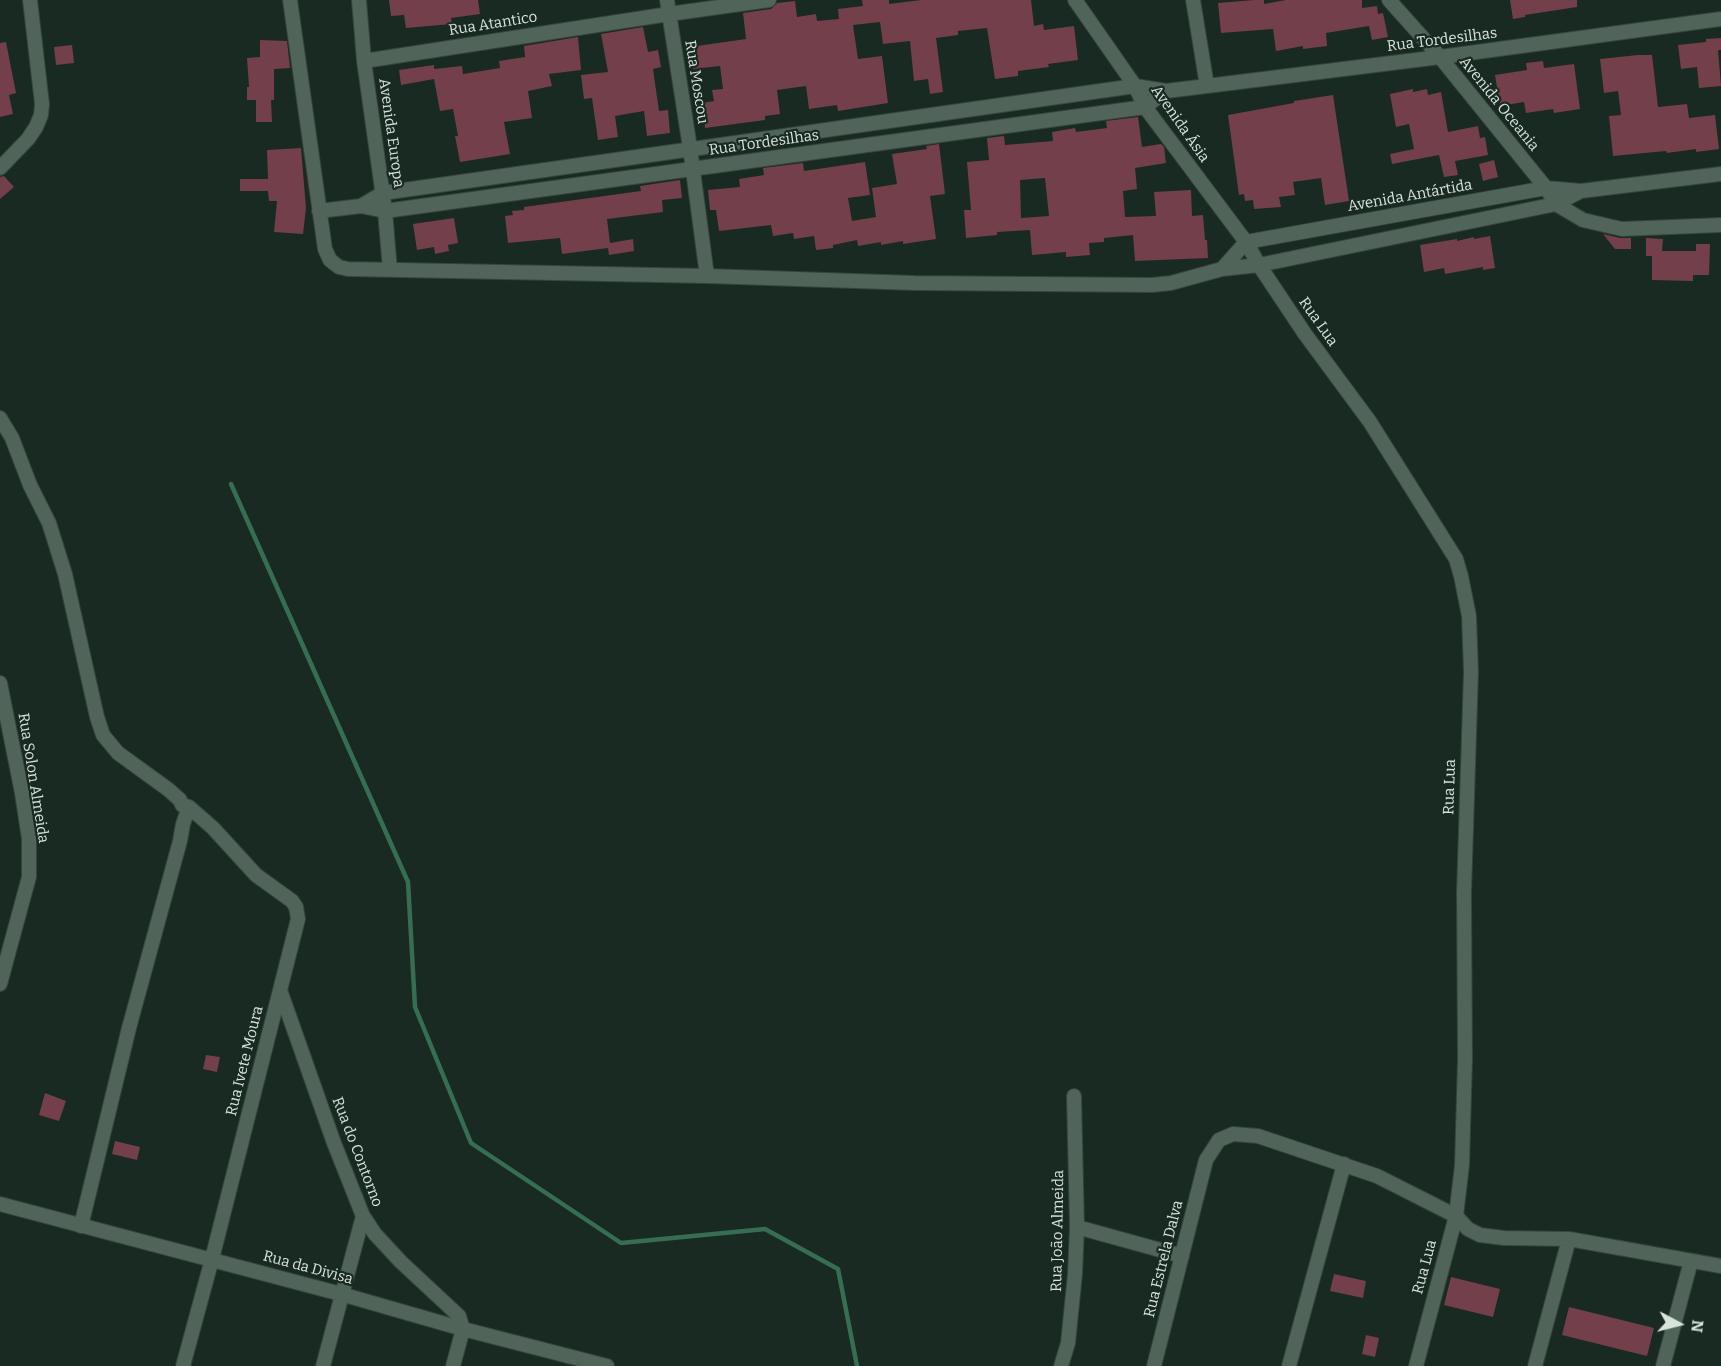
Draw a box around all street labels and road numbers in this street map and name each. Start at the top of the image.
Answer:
street label: Rua Atantico [448,8,538,40]
street label: Rua Tordesilhas [1386,24,1498,56]
street label: Rua Moscou [681,39,711,125]
street label: Avenida Oceania [1455,53,1543,155]
street label: Avenida Europa [374,77,408,189]
street label: Avenida Ásia [1147,82,1213,166]
street label: Rua Tordesilhas [708,126,820,160]
street label: Avenida Antártida [1346,176,1474,216]
street label: Rua Lua [1295,294,1341,350]
street label: Rua Solon Almeida [14,712,52,844]
street label: Rua Lua [1440,759,1460,815]
street label: Rua Ivete Moura [223,1004,267,1118]
street label: Rua do Contorno [328,1094,386,1210]
street label: Rua João Almeida [1048,1170,1068,1292]
street label: Rua Estrela Dalva [1141,1199,1187,1319]
street label: Rua Lua [1409,1238,1441,1296]
street label: Rua da Divisa [261,1247,355,1289]

